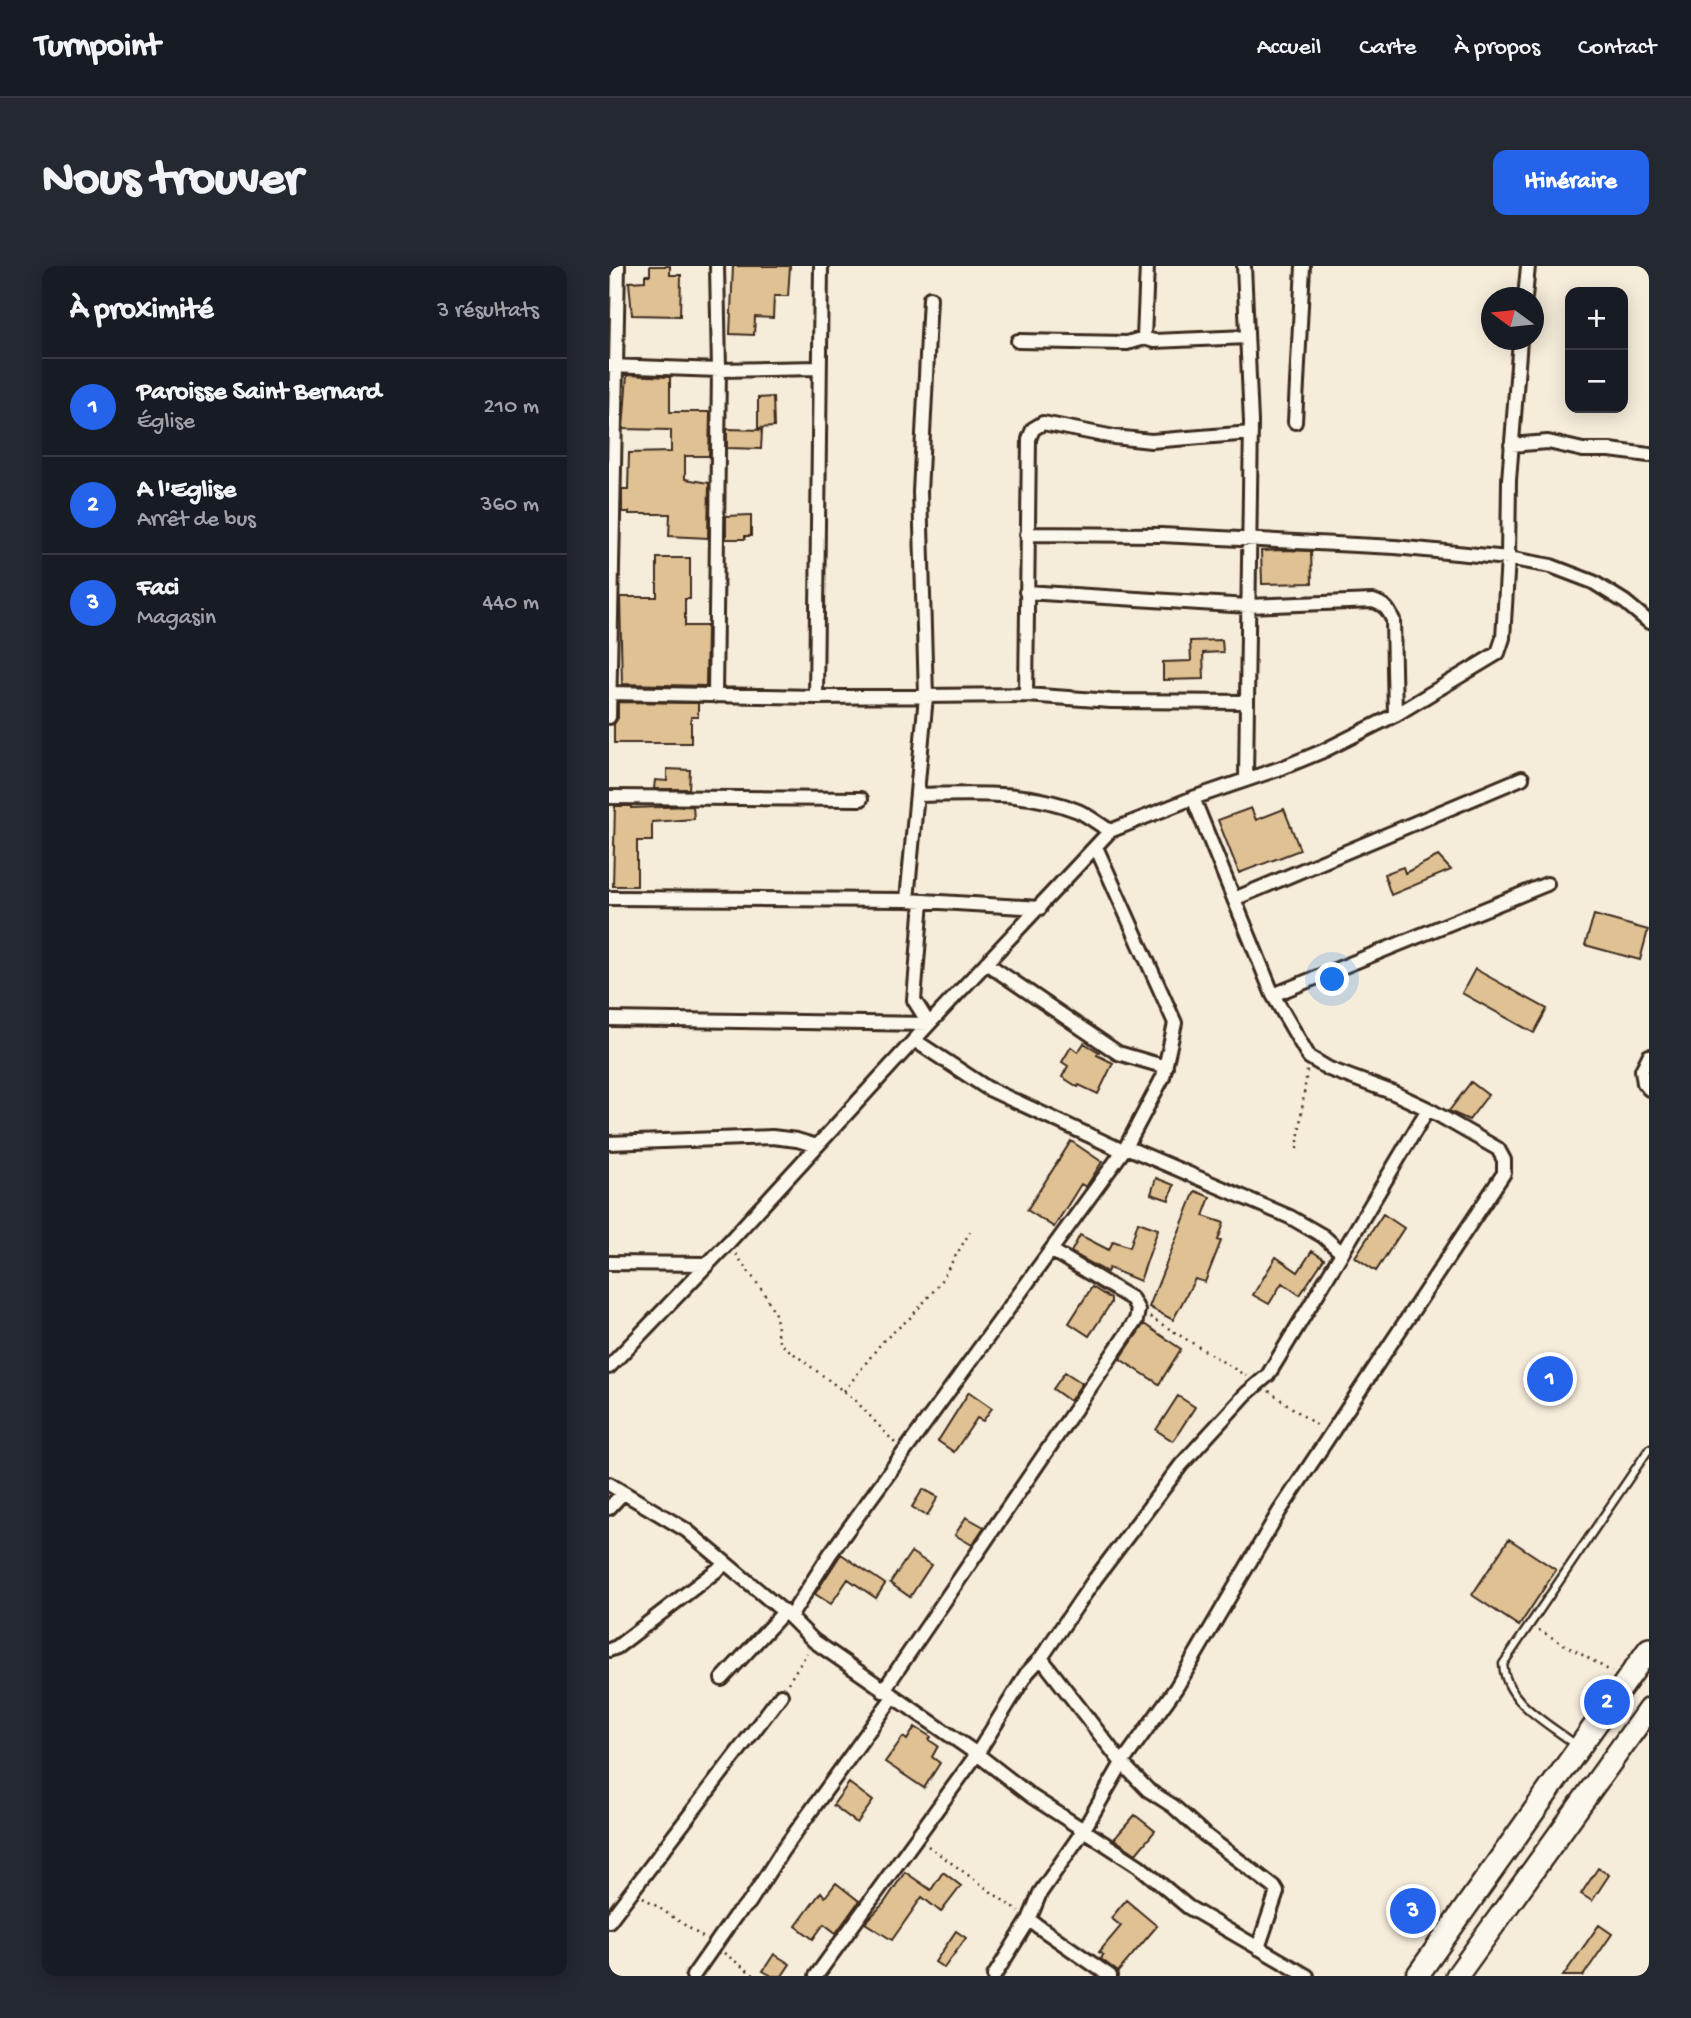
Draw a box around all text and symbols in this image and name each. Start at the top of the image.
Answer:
text: Turnpoint [35,29,160,67]
text: Accueil [1257,34,1321,63]
text: Carte [1359,34,1416,63]
text: À propos [1454,34,1540,63]
text: Contact [1578,34,1656,63]
button: Itinéraire [1493,150,1649,215]
text: Nous trouver [42,153,302,211]
north arrow [1481,287,1544,350]
map controls [1565,287,1628,413]
button: + [1565,287,1628,350]
text: À proximité [70,294,214,329]
text: 3 résultats [437,298,539,325]
button: − [1565,350,1628,413]
text: Paroisse Saint Bernard [137,378,381,409]
text: 1 [88,394,98,421]
text: 210 m [484,394,539,421]
text: Église [137,409,195,436]
text: A l'Eglise [137,476,236,507]
text: 2 [87,492,99,519]
text: 360 m [481,492,539,519]
text: Arrêt de bus [137,507,256,534]
text: Faci [137,574,179,605]
text: 3 [87,590,99,617]
text: 440 m [482,590,539,617]
text: Magasin [137,605,216,632]
your location [1315,962,1349,996]
pin: 1 [1527,1353,1573,1405]
pin: 2 [1584,1676,1630,1728]
pin: 3 [1390,1885,1436,1937]

